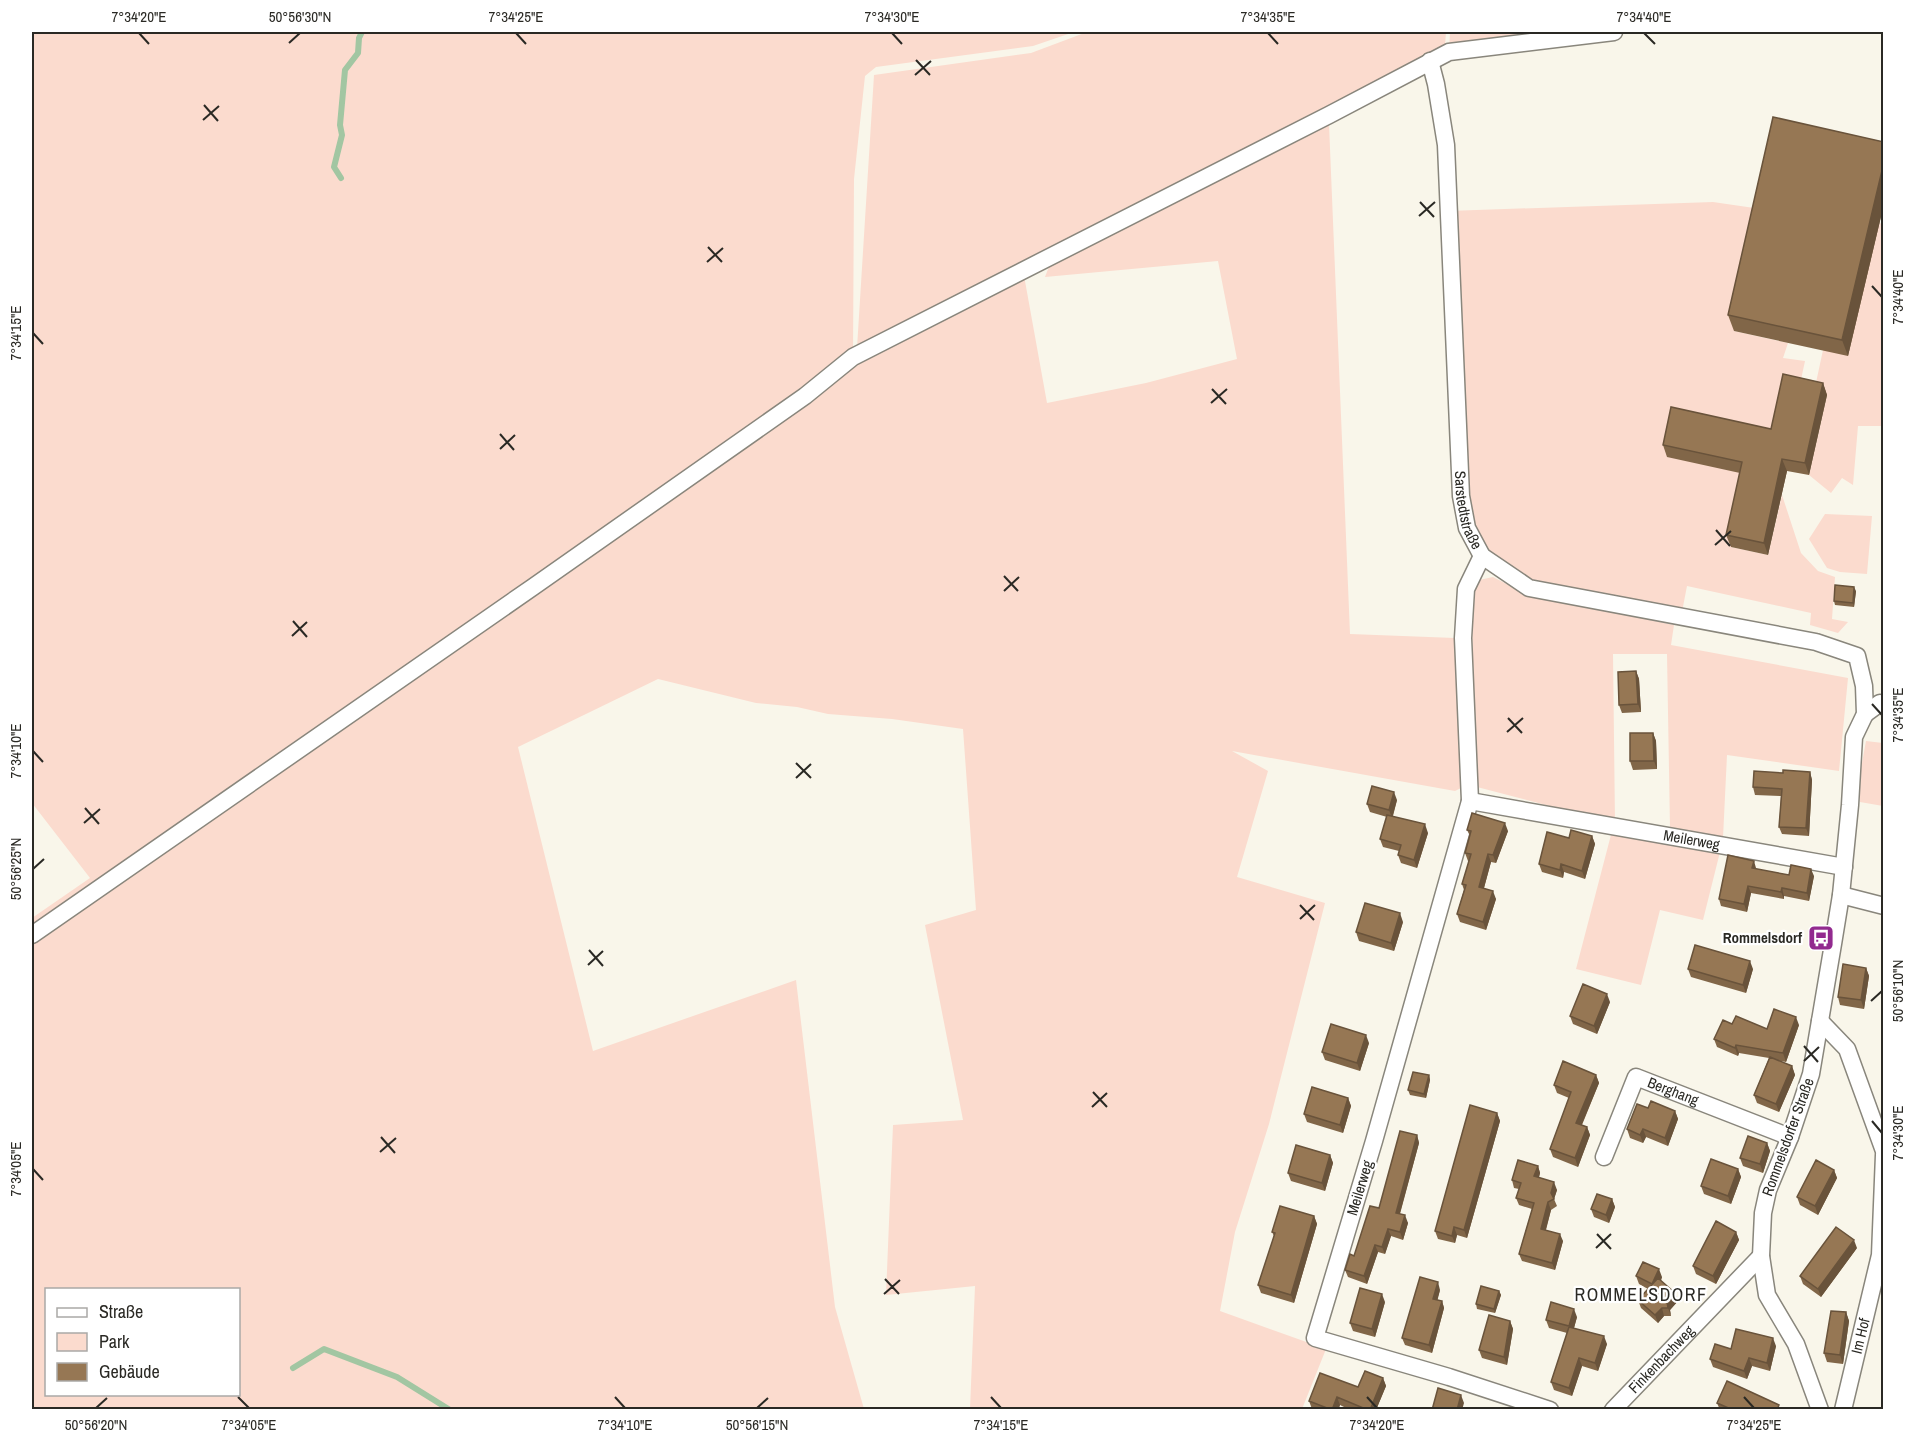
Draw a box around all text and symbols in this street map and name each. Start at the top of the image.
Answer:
text: 7°34'20"E [111,6,167,27]
text: 50°56'30"N [269,6,331,27]
text: 7°34'25"E [488,6,544,27]
text: 7°34'30"E [864,6,920,27]
text: 7°34'35"E [1240,6,1296,27]
text: 7°34'40"E [1616,6,1672,27]
text: 7°34'40"E [1887,269,1908,325]
text: 7°34'15"E [5,305,26,361]
street label: Sarstedtstraße [1450,470,1488,553]
text: 7°34'35"E [1887,687,1908,743]
text: 7°34'10"E [5,723,26,779]
street label: Meilerweg [1662,824,1722,855]
text: 50°56'25"N [5,838,26,900]
bus stop icon: Rommelsdorf [1806,923,1836,953]
place label: Rommelsdorf [1723,927,1803,948]
text: 50°56'10"N [1887,960,1908,1022]
street label: Berghang [1645,1072,1702,1111]
street label: Rommelsdorfer Straße [1756,1075,1819,1199]
text: 7°34'30"E [1887,1105,1908,1161]
text: 7°34'05"E [5,1141,26,1197]
street label: Meilerweg [1341,1158,1378,1218]
district label: ROMMELSDORF [1575,1282,1707,1307]
legend [45,1288,240,1396]
text: Straße [99,1299,143,1324]
street label: Im Hof [1846,1315,1875,1356]
street label: Finkenbachweg [1623,1320,1699,1398]
text: Park [99,1329,130,1354]
text: Gebäude [99,1359,160,1384]
text: 50°56'20"N [65,1414,127,1435]
text: 7°34'05"E [221,1414,277,1435]
text: 7°34'10"E [597,1414,653,1435]
text: 50°56'15"N [726,1414,788,1435]
text: 7°34'15"E [973,1414,1029,1435]
text: 7°34'20"E [1349,1414,1405,1435]
text: 7°34'25"E [1726,1414,1782,1435]

